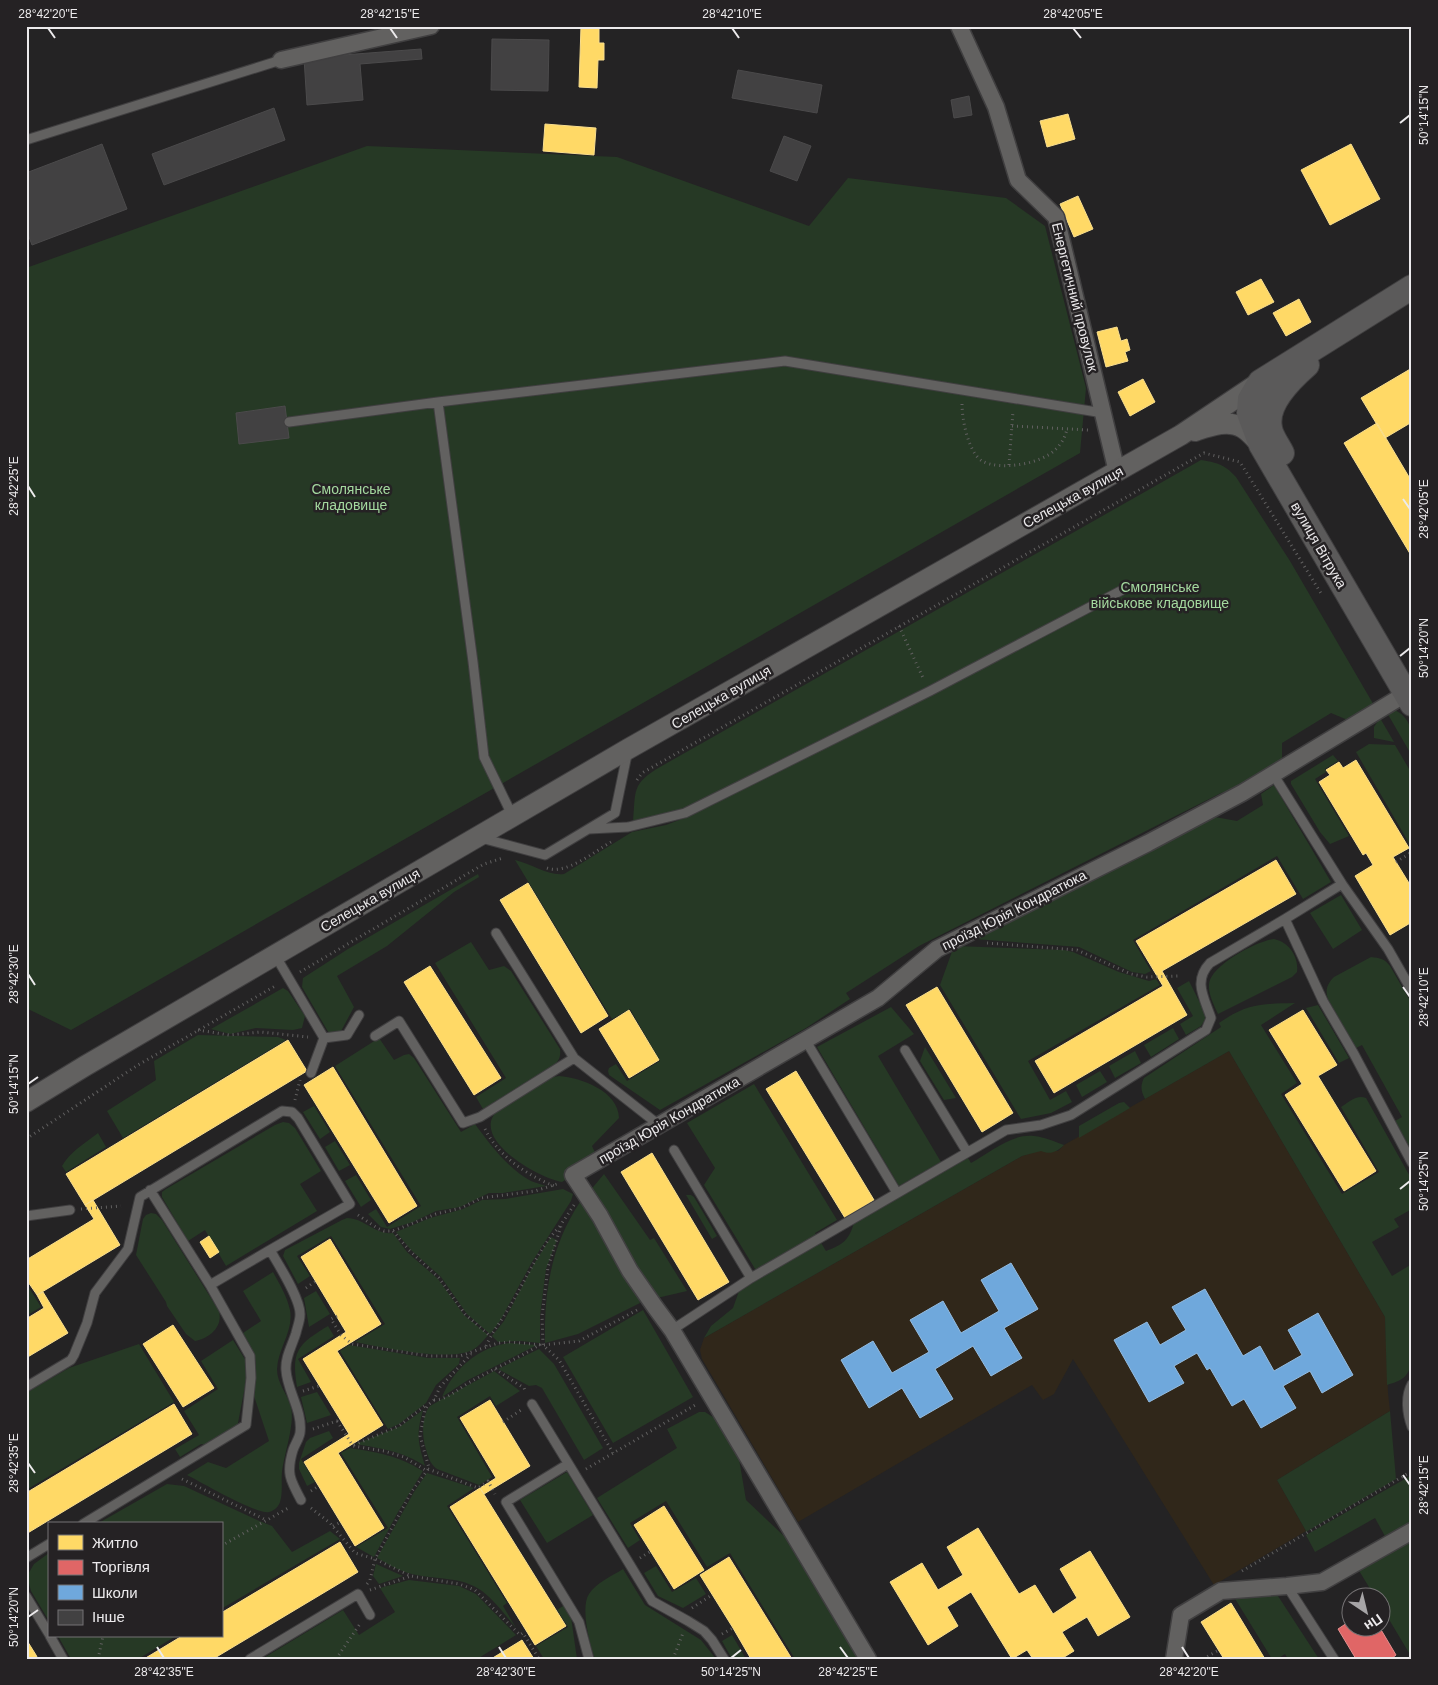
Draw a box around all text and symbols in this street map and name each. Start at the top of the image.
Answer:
text: 28°42'20"E [18,7,78,21]
text: 28°42'15"E [360,7,420,21]
text: 28°42'10"E [702,7,762,21]
text: 28°42'05"E [1043,7,1103,21]
text: 50°14'15"N [1417,85,1431,145]
street label: Енергетичний провулок [1049,221,1101,374]
text: 28°42'25"E [7,456,21,516]
street label: Селецька вулиця [1020,463,1126,531]
text: 28°42'05"E [1417,479,1431,539]
park label: Смолянське кладовище [311,481,391,513]
street label: вулиця Вітрука [1288,499,1350,591]
park label: Смолянське військове кладовище [1091,579,1229,611]
text: 50°14'20"N [1417,618,1431,678]
street label: Селецька вулиця [668,662,774,732]
street label: Селецька вулиця [317,865,423,935]
street label: проїзд Юрія Кондратюка [939,866,1089,953]
text: 28°42'30"E [7,944,21,1004]
text: 28°42'10"E [1417,967,1431,1027]
text: 50°14'15"N [7,1054,21,1114]
street label: проїзд Юрія Кондратюка [596,1073,742,1167]
text: 50°14'25"N [1417,1151,1431,1211]
text: 28°42'35"E [7,1433,21,1493]
text: 28°42'15"E [1417,1455,1431,1515]
legend [48,1522,222,1638]
text: Житло [92,1534,138,1551]
text: Торгівля [92,1558,150,1575]
text: Школи [92,1584,138,1601]
text: 50°14'20"N [7,1587,21,1647]
north arrow [1340,1588,1390,1638]
text: Інше [92,1608,125,1625]
text: Пн [1361,1611,1386,1635]
text: 28°42'35"E [134,1665,194,1679]
text: 28°42'30"E [476,1665,536,1679]
text: 50°14'25"N [701,1665,761,1679]
text: 28°42'25"E [818,1665,878,1679]
text: 28°42'20"E [1159,1665,1219,1679]

